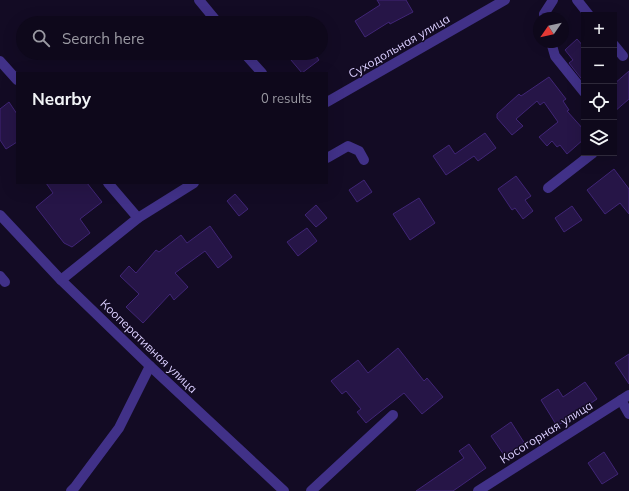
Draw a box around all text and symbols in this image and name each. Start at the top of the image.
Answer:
street label: Суходольная улица [346,11,452,81]
north arrow [533,12,569,48]
map controls [581,12,617,156]
button: + [581,12,617,48]
search box [16,16,328,60]
icon: search [30,27,52,49]
text: Search here [62,29,144,48]
button: − [581,48,617,84]
button: locate [581,84,617,120]
text: Nearby [32,88,91,109]
text: 0 results [261,90,312,106]
button: layers [581,120,617,156]
street label: Кооперативная улица [98,296,200,396]
street label: Косогорная улица [497,397,595,467]

